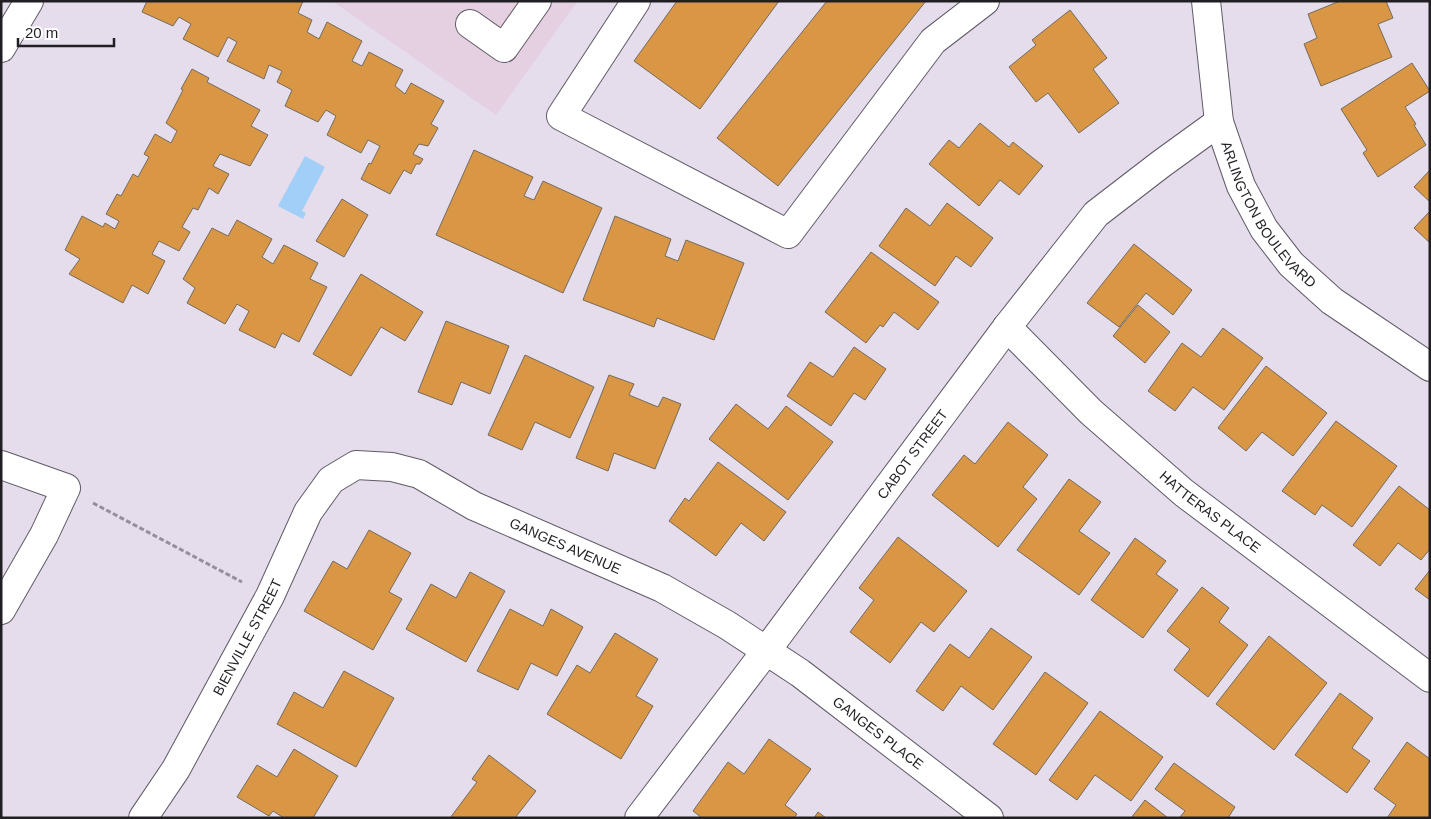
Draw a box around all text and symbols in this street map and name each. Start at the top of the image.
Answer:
scale bar [18,15,114,47]
text: 20 m [25,24,58,41]
street label: ARLINGTON BOULEVARD [1218,139,1319,291]
street label: CABOT STREET [874,406,951,502]
street label: HATTERAS PLACE [1156,468,1264,556]
street label: GANGES AVENUE [507,515,623,577]
street label: BIENVILLE STREET [210,576,285,698]
street label: GANGES PLACE [830,693,927,773]

